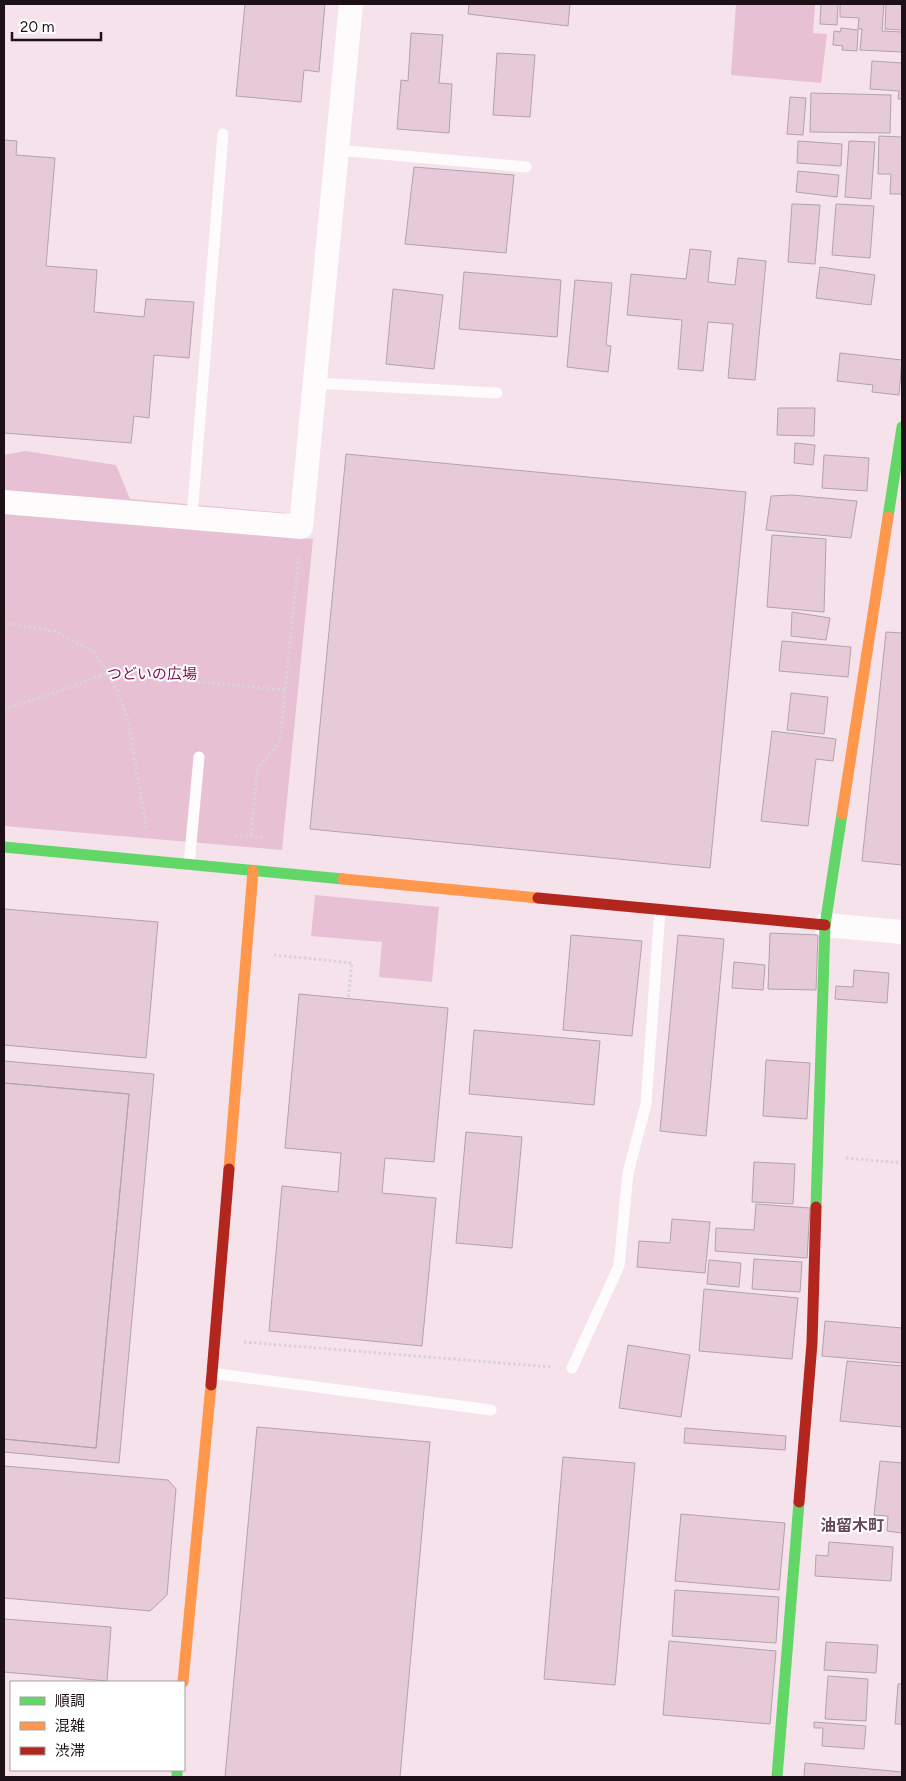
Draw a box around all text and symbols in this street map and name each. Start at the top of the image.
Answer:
scale bar [12,10,101,42]
text: 20 m [20,18,54,36]
park label: つどいの広場 [107,665,197,683]
district label: 油留木町 [820,1516,884,1535]
legend [10,1681,185,1771]
text: 順調 [55,1692,85,1710]
text: 混雑 [55,1717,85,1735]
text: 渋滞 [55,1742,85,1760]

